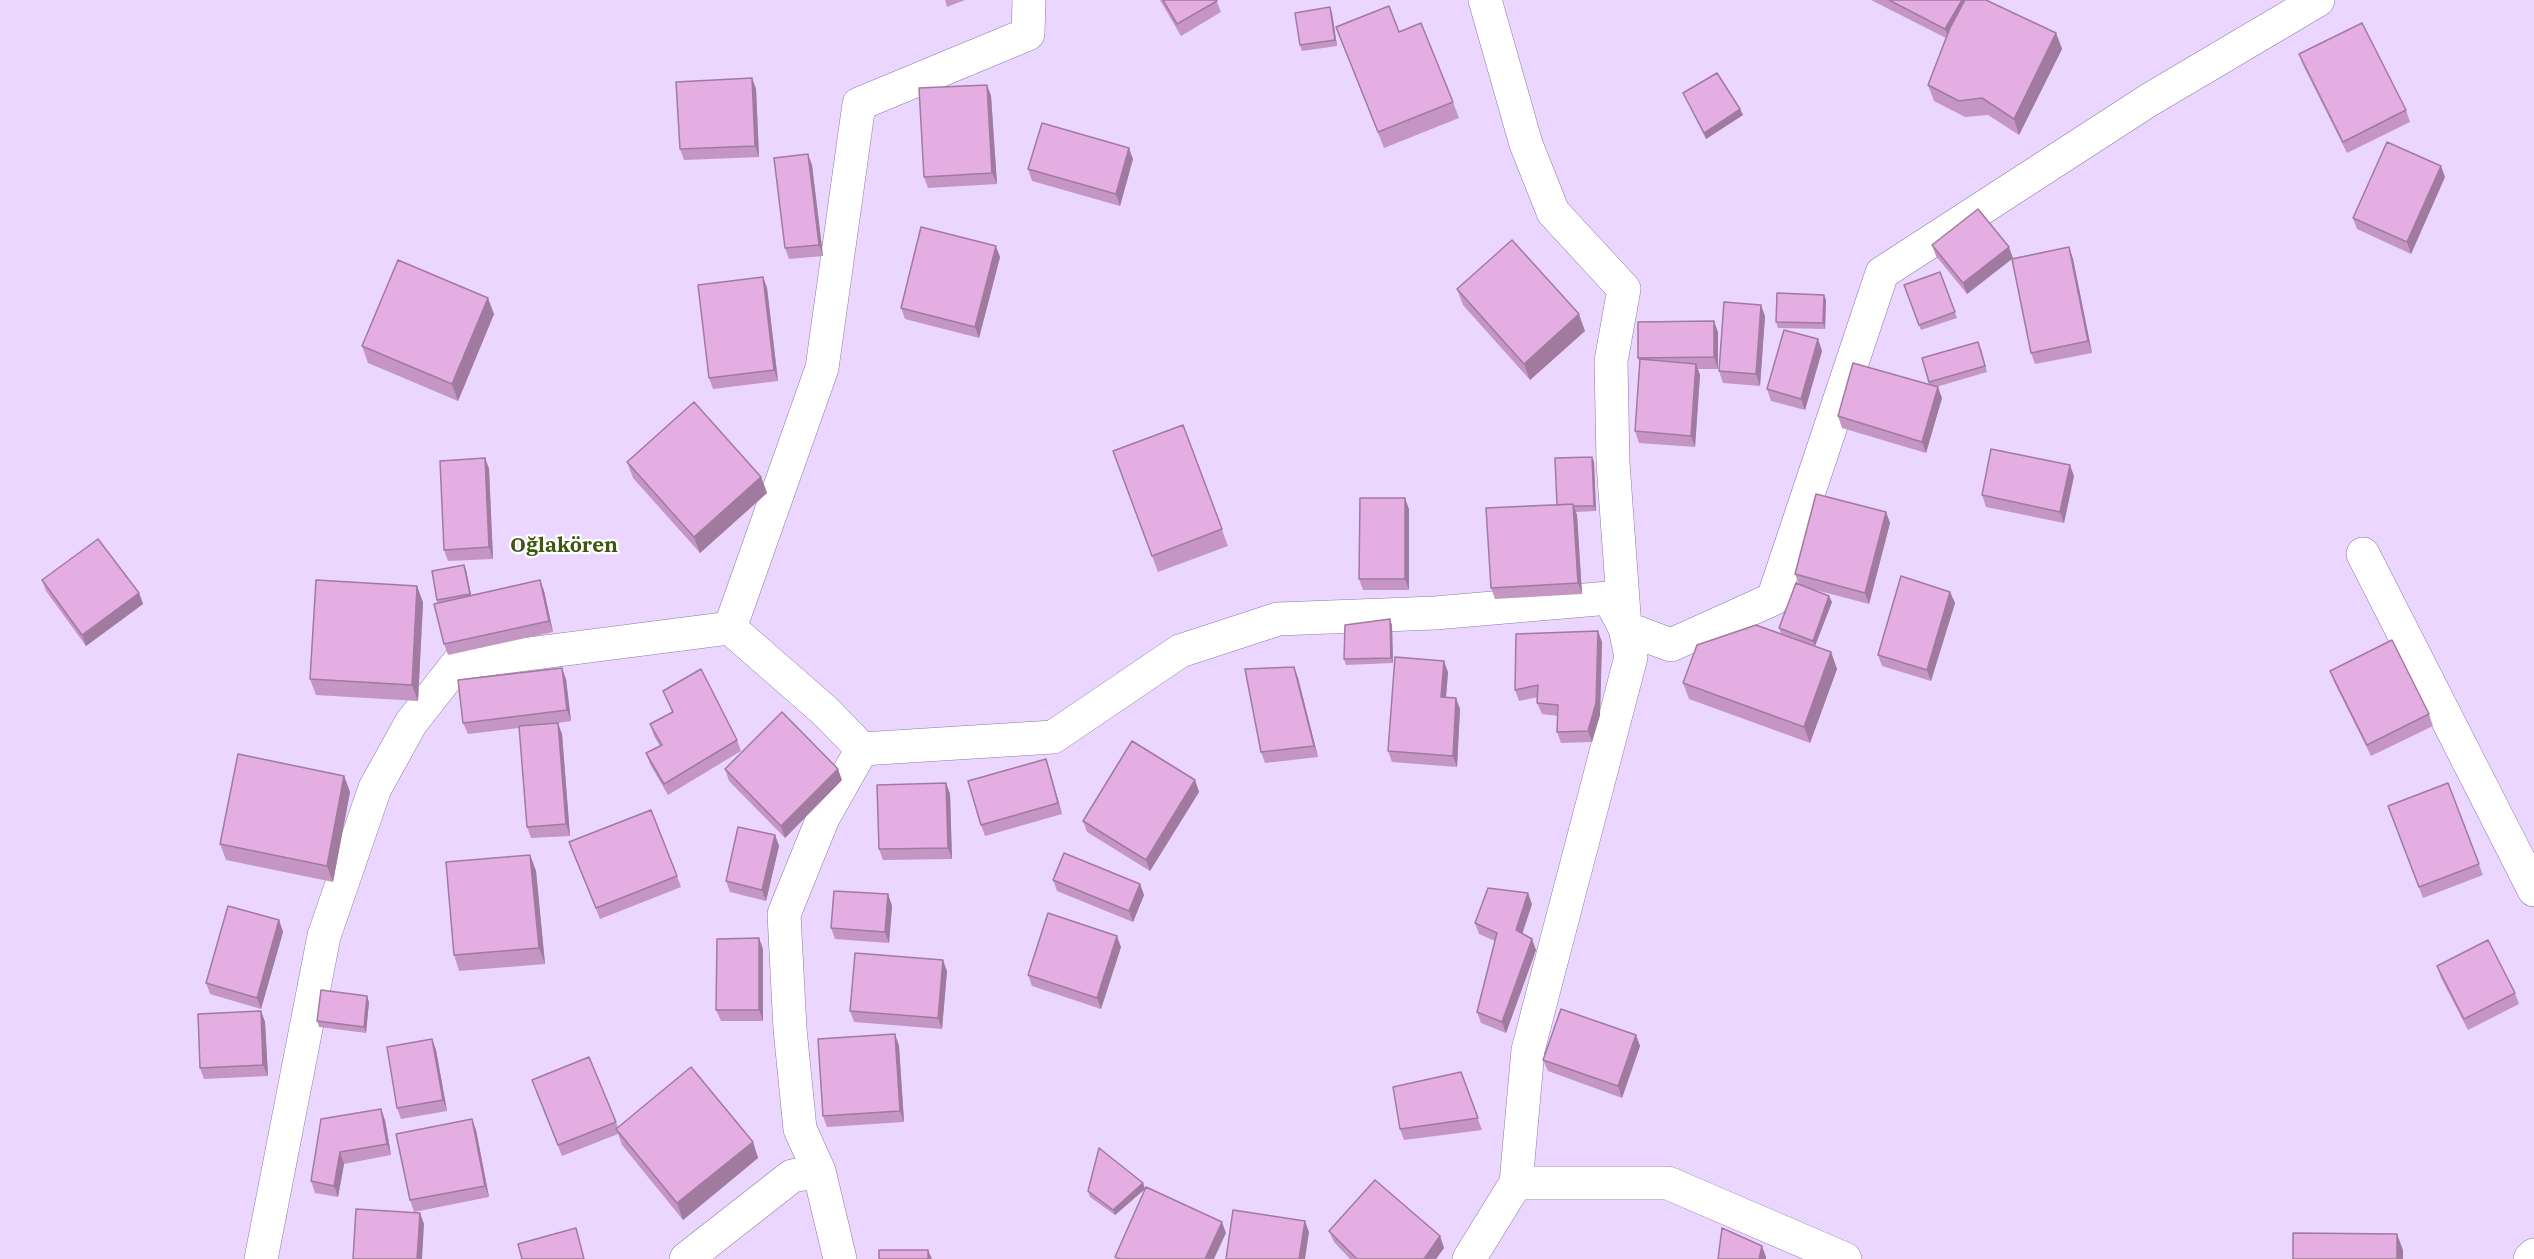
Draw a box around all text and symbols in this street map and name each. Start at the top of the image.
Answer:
district label: Oğlakören [510,533,618,559]

